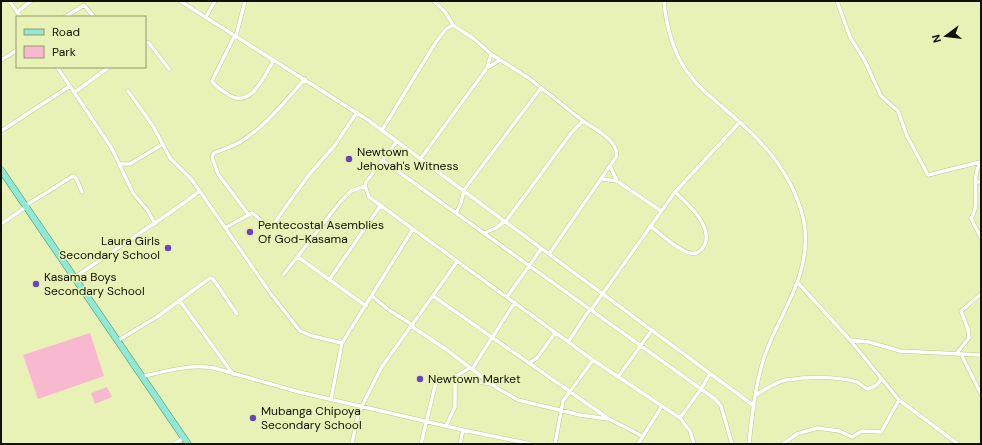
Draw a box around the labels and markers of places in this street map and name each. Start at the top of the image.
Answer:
place label: Newtown Jehovah's Witness [357,144,458,174]
marker: Newtown Jehovah's Witness [344,154,354,164]
place label: Pentecostal Asemblies Of God-Kasama [258,217,384,247]
marker: Pentecostal Asemblies Of God-Kasama [245,227,255,237]
place label: Laura Girls Secondary School [59,233,160,263]
marker: Laura Girls Secondary School [163,243,173,253]
place label: Kasama Boys Secondary School [44,269,145,299]
marker: Kasama Boys Secondary School [31,279,41,289]
place label: Newtown Market [428,371,521,387]
marker: Newtown Market [415,374,425,384]
place label: Mubanga Chipoya Secondary School [261,403,362,433]
marker: Mubanga Chipoya Secondary School [248,413,258,423]

